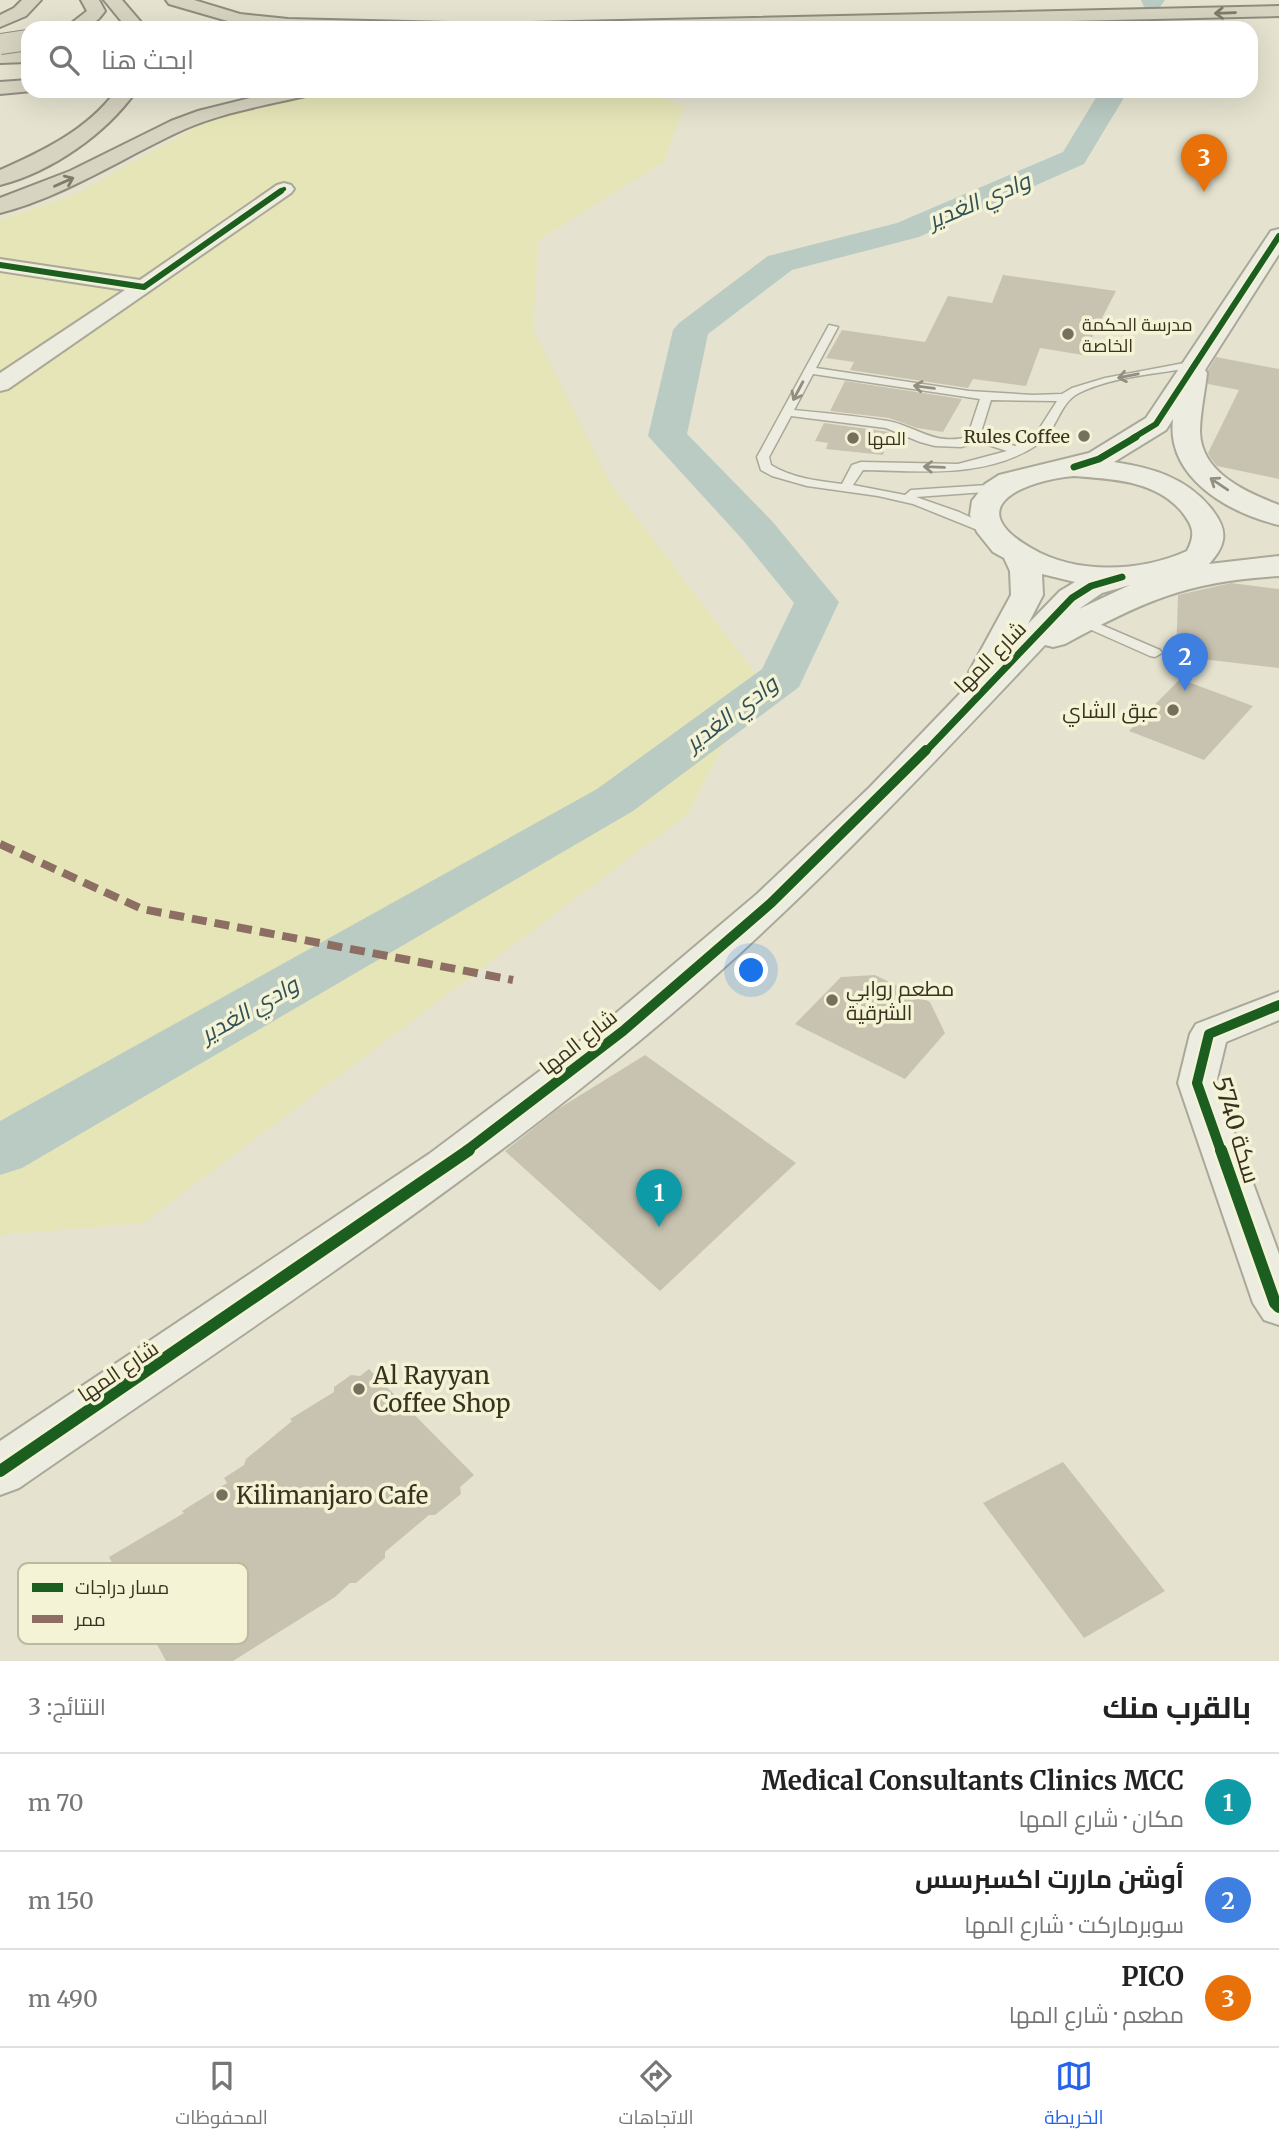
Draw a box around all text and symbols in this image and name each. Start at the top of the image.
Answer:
one-way arrow [1214,6,1237,19]
search box [21,21,1258,98]
icon: search [45,41,83,79]
text: ابحث هنا [101,43,194,76]
pin: 3 [1181,134,1227,192]
water label: وادي الغدير [921,165,1037,239]
one-way arrow [53,175,74,188]
place label: مدرسة الحكمة الخاصة [1082,313,1193,357]
marker: مدرسة الحكمة الخاصة [1060,326,1076,342]
one-way arrow [1117,370,1140,384]
one-way arrow [790,380,804,401]
one-way arrow [914,380,936,393]
place label: Rules Coffee [964,425,1070,448]
place label: المها [867,427,906,450]
marker: Rules Coffee [1076,428,1092,444]
marker: المها [845,430,861,446]
one-way arrow [923,461,946,474]
one-way arrow [1210,477,1229,491]
street label: شارع المها [948,615,1033,700]
pin: 2 [1162,633,1208,691]
water label: وادي الغدير [677,668,786,762]
place label: عبق الشاي [1062,697,1159,727]
marker: عبق الشاي [1165,702,1181,718]
your location [734,953,768,987]
water label: وادي الغدير [192,969,306,1054]
place label: مطعم روابي الشرقية [846,975,954,1026]
marker: مطعم روابي الشرقية [824,992,840,1008]
street label: شارع المها [534,1003,623,1082]
street label: سكة 5740 [1206,1073,1268,1187]
pin: 1 [636,1169,682,1227]
street label: شارع المها [73,1334,164,1409]
place label: Al Rayyan Coffee Shop [372,1360,510,1419]
marker: Al Rayyan Coffee Shop [351,1381,367,1397]
place label: Kilimanjaro Cafe [236,1480,428,1511]
marker: Kilimanjaro Cafe [214,1487,230,1503]
legend [18,1563,248,1644]
text: مسار دراجات [75,1575,169,1599]
text: ممر [74,1607,106,1631]
text: بالقرب منك [1102,1688,1251,1726]
text: النتائج: 3 [28,1692,106,1721]
text: Medical Consultants Clinics MCC [762,1764,1184,1797]
text: 70 m [28,1788,84,1817]
text: 1 [1223,1788,1233,1817]
text: مكان · شارع المها [1018,1804,1184,1833]
text: أوشن ماررت اكسبرسس [915,1862,1184,1895]
text: 150 m [28,1886,94,1915]
text: 2 [1221,1886,1235,1915]
text: سوبرماركت · شارع المها [964,1910,1184,1939]
text: PICO [1121,1960,1184,1993]
text: 490 m [28,1984,98,2013]
text: 3 [1221,1984,1235,2013]
text: مطعم · شارع المها [1009,2000,1184,2029]
tab: المحفوظات [175,2057,268,2135]
tab: الاتجاهات [618,2057,694,2135]
tab: الخريطة [1044,2057,1104,2135]

